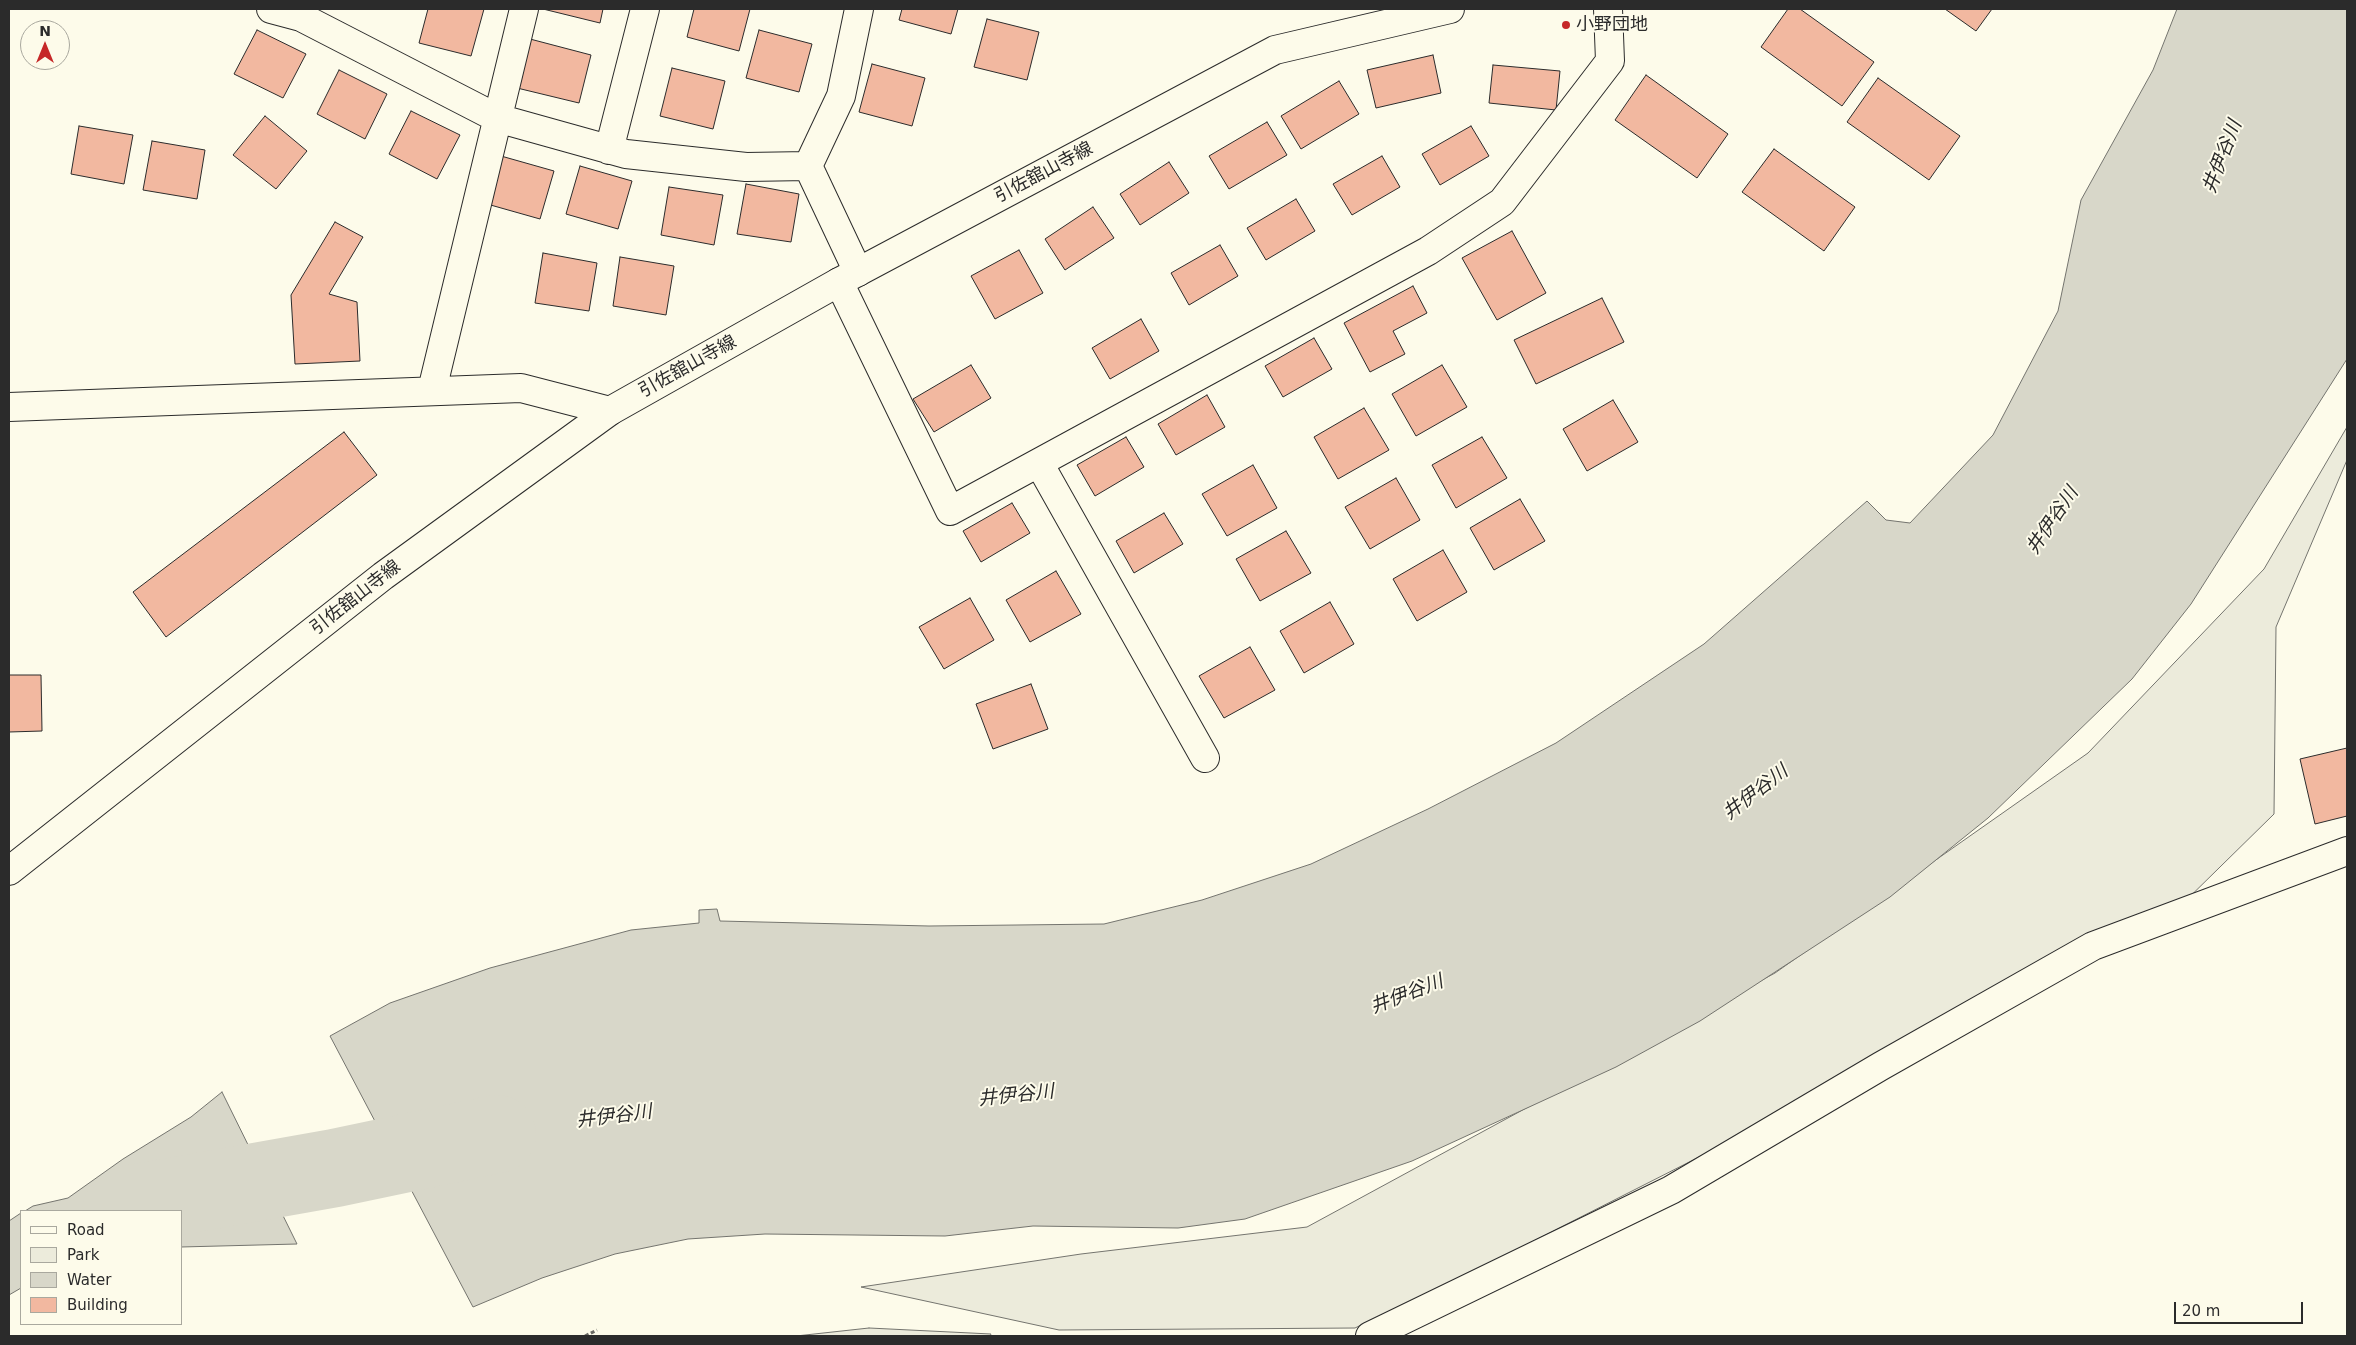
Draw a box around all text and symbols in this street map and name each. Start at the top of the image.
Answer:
place label: 小野団地 [1576,14,1648,36]
marker: 小野団地 [1560,19,1572,31]
north arrow [20,20,70,70]
text: N [39,23,51,39]
water label: 井伊谷川 [2199,117,2247,197]
street label: 引佐舘山寺線 [991,138,1097,208]
street label: 引佐舘山寺線 [636,331,740,403]
water label: 井伊谷川 [2022,483,2084,559]
street label: 引佐舘山寺線 [307,556,405,640]
water label: 井伊谷川 [1719,761,1793,825]
water label: 井伊谷川 [1367,971,1447,1019]
water label: 井伊谷川 [977,1081,1055,1111]
water label: 井伊谷川 [575,1101,653,1133]
legend [20,1210,182,1325]
text: Road [67,1221,105,1239]
text: Park [67,1246,99,1264]
text: Water [67,1271,111,1289]
scale bar [2176,1292,2305,1324]
text: Building [67,1296,128,1314]
text: 20 m [2182,1302,2220,1320]

